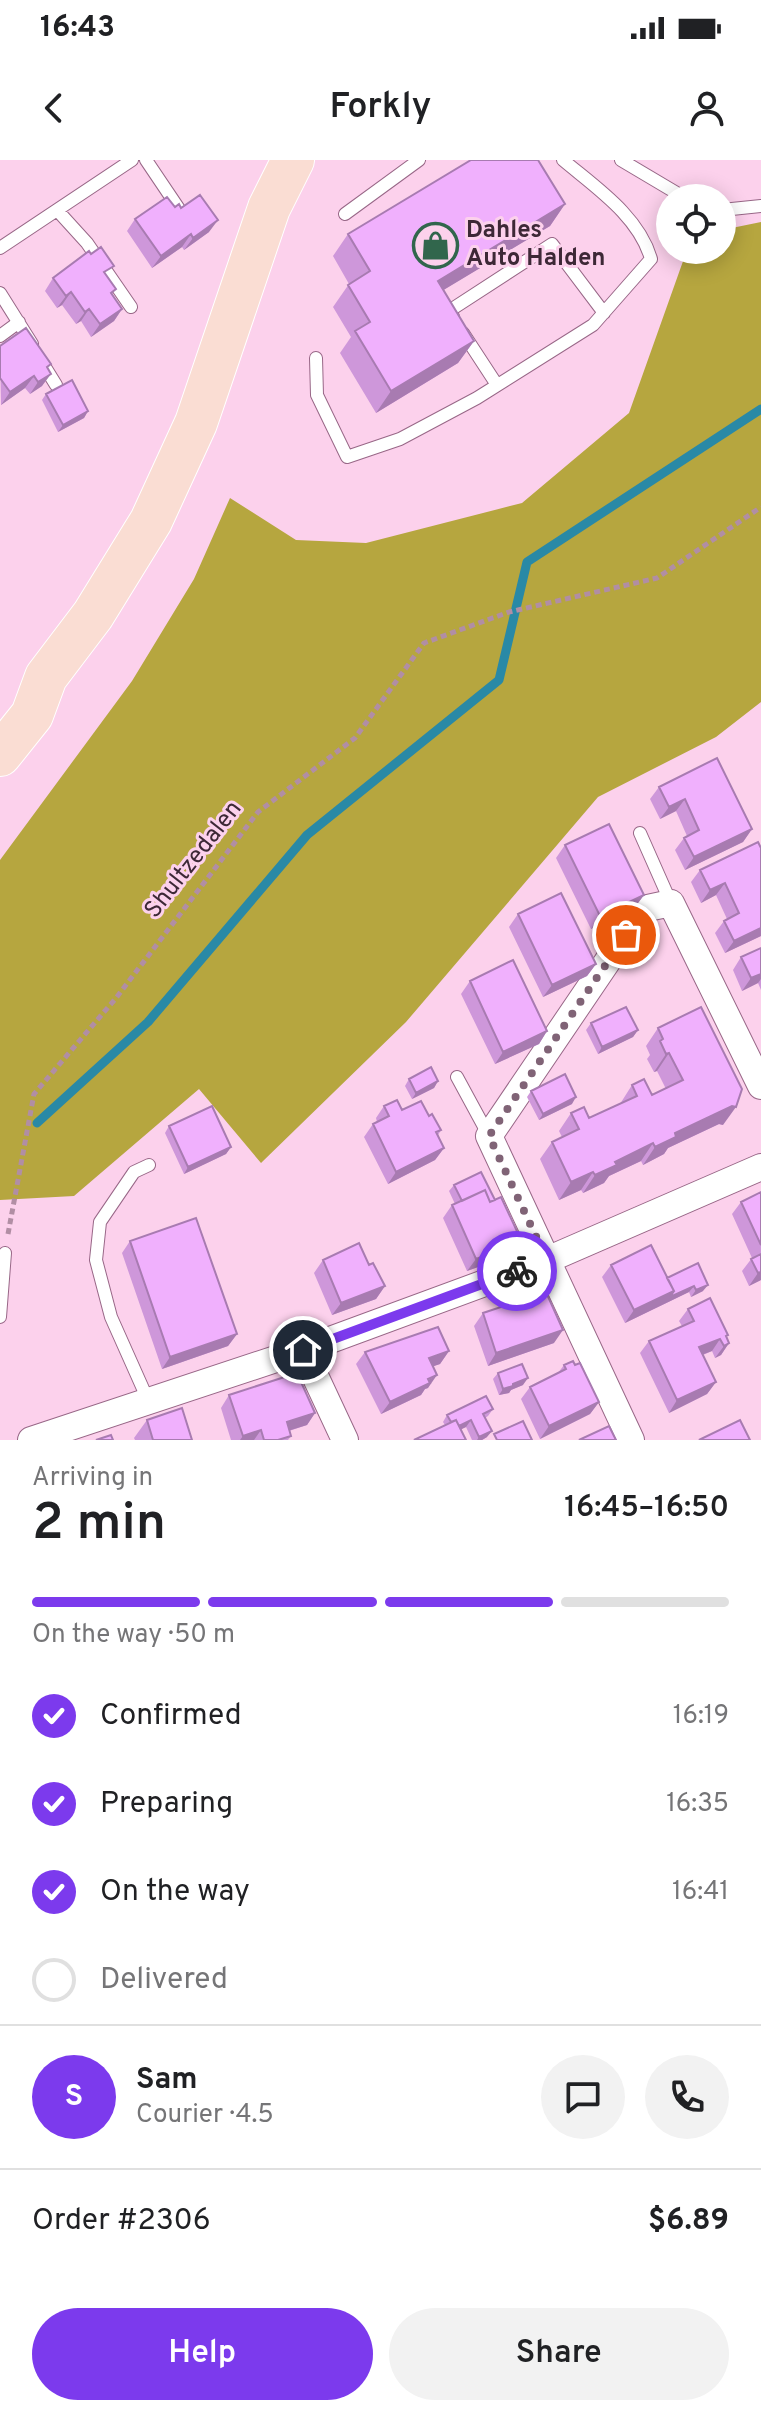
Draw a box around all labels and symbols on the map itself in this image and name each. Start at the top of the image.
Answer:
place label: Dahles Auto Halden [466,216,606,274]
shop icon: Dahles Auto Halden [411,221,459,269]
street label: Shultzedalen [139,795,249,925]
pin [592,901,660,969]
courier [477,1231,557,1311]
pin [269,1316,337,1384]

